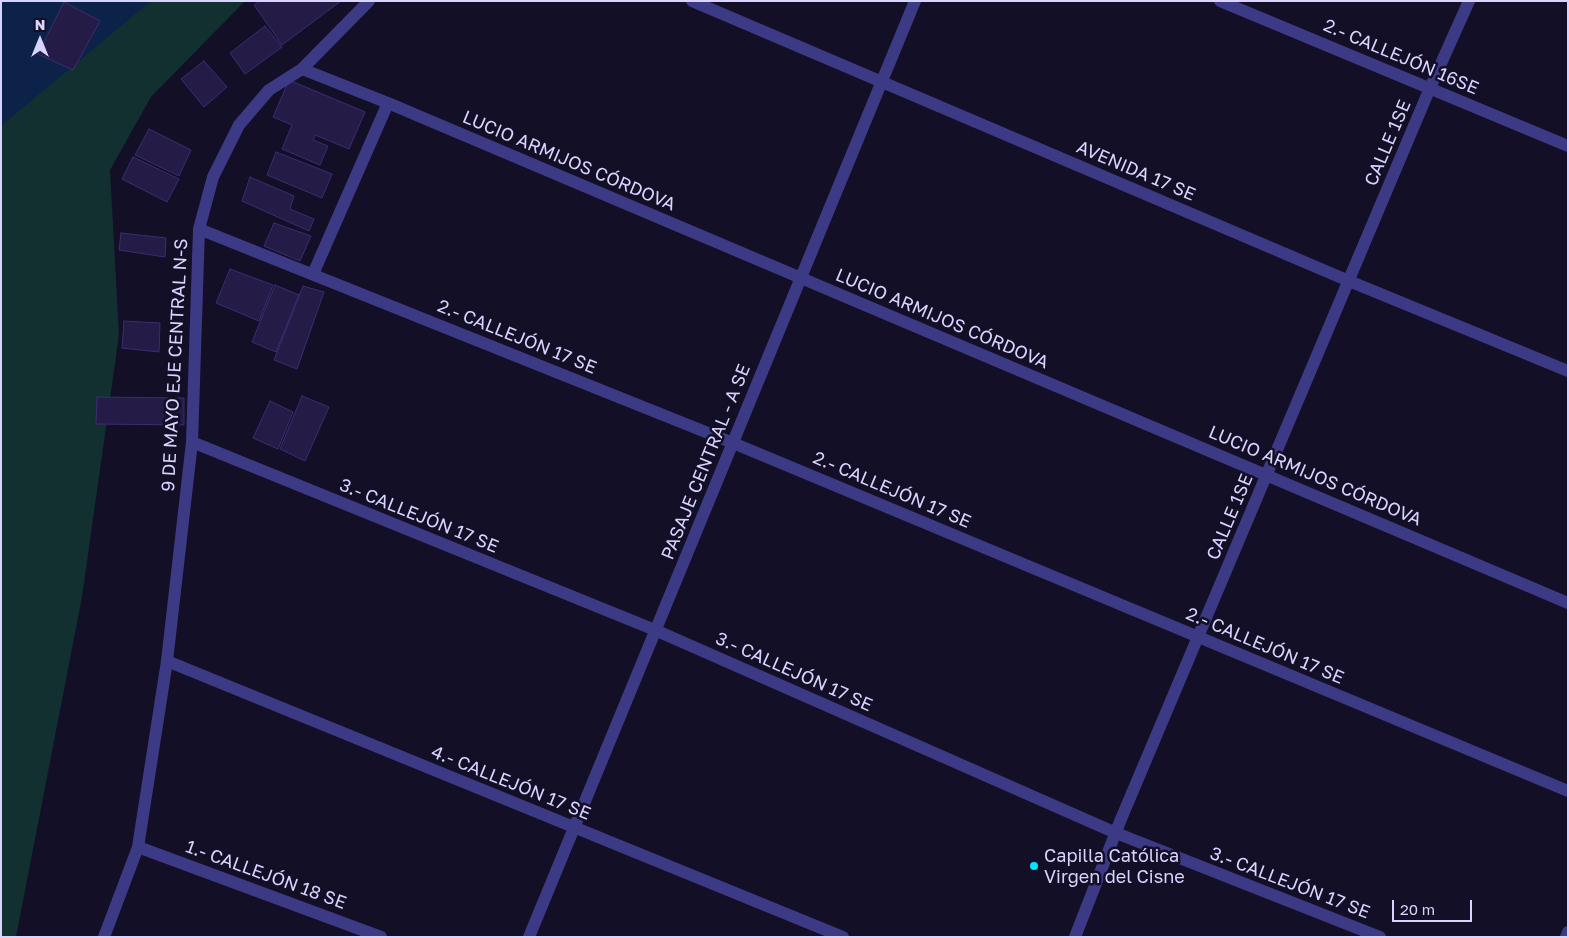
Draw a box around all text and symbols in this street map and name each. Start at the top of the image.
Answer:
north arrow [15,15,65,65]
street label: 2.- CALLEJÓN 16SE [1320,15,1482,99]
text: N [35,16,45,33]
street label: CALLE 1SE [1360,97,1416,189]
street label: LUCIO ARMIJOS CÓRDOVA [459,106,679,216]
street label: AVENIDA 17 SE [1073,136,1199,206]
street label: 9 DE MAYO EJE CENTRAL N-S [158,238,192,492]
street label: LUCIO ARMIJOS CÓRDOVA [832,264,1052,374]
street label: 2.- CALLEJÓN 17 SE [434,295,600,379]
street label: PASAJE CENTRAL - A SE [657,361,755,563]
street label: LUCIO ARMIJOS CÓRDOVA [1205,421,1425,531]
street label: 2.- CALLEJÓN 17 SE [810,447,974,533]
street label: CALLE 1SE [1202,471,1258,563]
street label: 3.- CALLEJÓN 17 SE [336,474,502,558]
street label: 2.- CALLEJÓN 17 SE [1183,603,1347,689]
street label: 3.- CALLEJÓN 17 SE [712,628,876,716]
street label: 4.- CALLEJÓN 17 SE [428,741,594,825]
street label: 1.- CALLEJÓN 18 SE [183,836,349,914]
street label: 3.- CALLEJÓN 17 SE [1207,843,1373,923]
place label: Capilla Católica Virgen del Cisne [1044,845,1185,888]
marker: Capilla Católica Virgen del Cisne [1028,860,1040,872]
scale bar [1394,890,1474,922]
text: 20 m [1400,900,1435,918]

